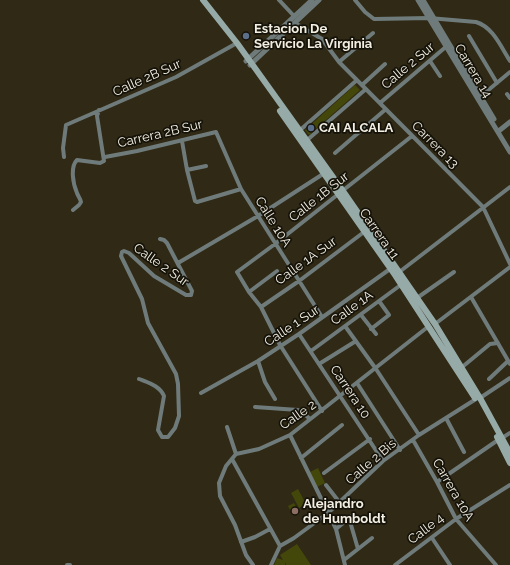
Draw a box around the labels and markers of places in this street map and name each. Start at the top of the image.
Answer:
place label: Estacion De Servicio La Virginia [254,21,372,52]
marker: Estacion De Servicio La Virginia [241,31,251,41]
place label: CAI ALCALA [319,120,393,136]
marker: CAI ALCALA [306,123,316,133]
place label: Alejandro de Humboldt [303,496,386,527]
marker: Alejandro de Humboldt [290,506,300,516]

